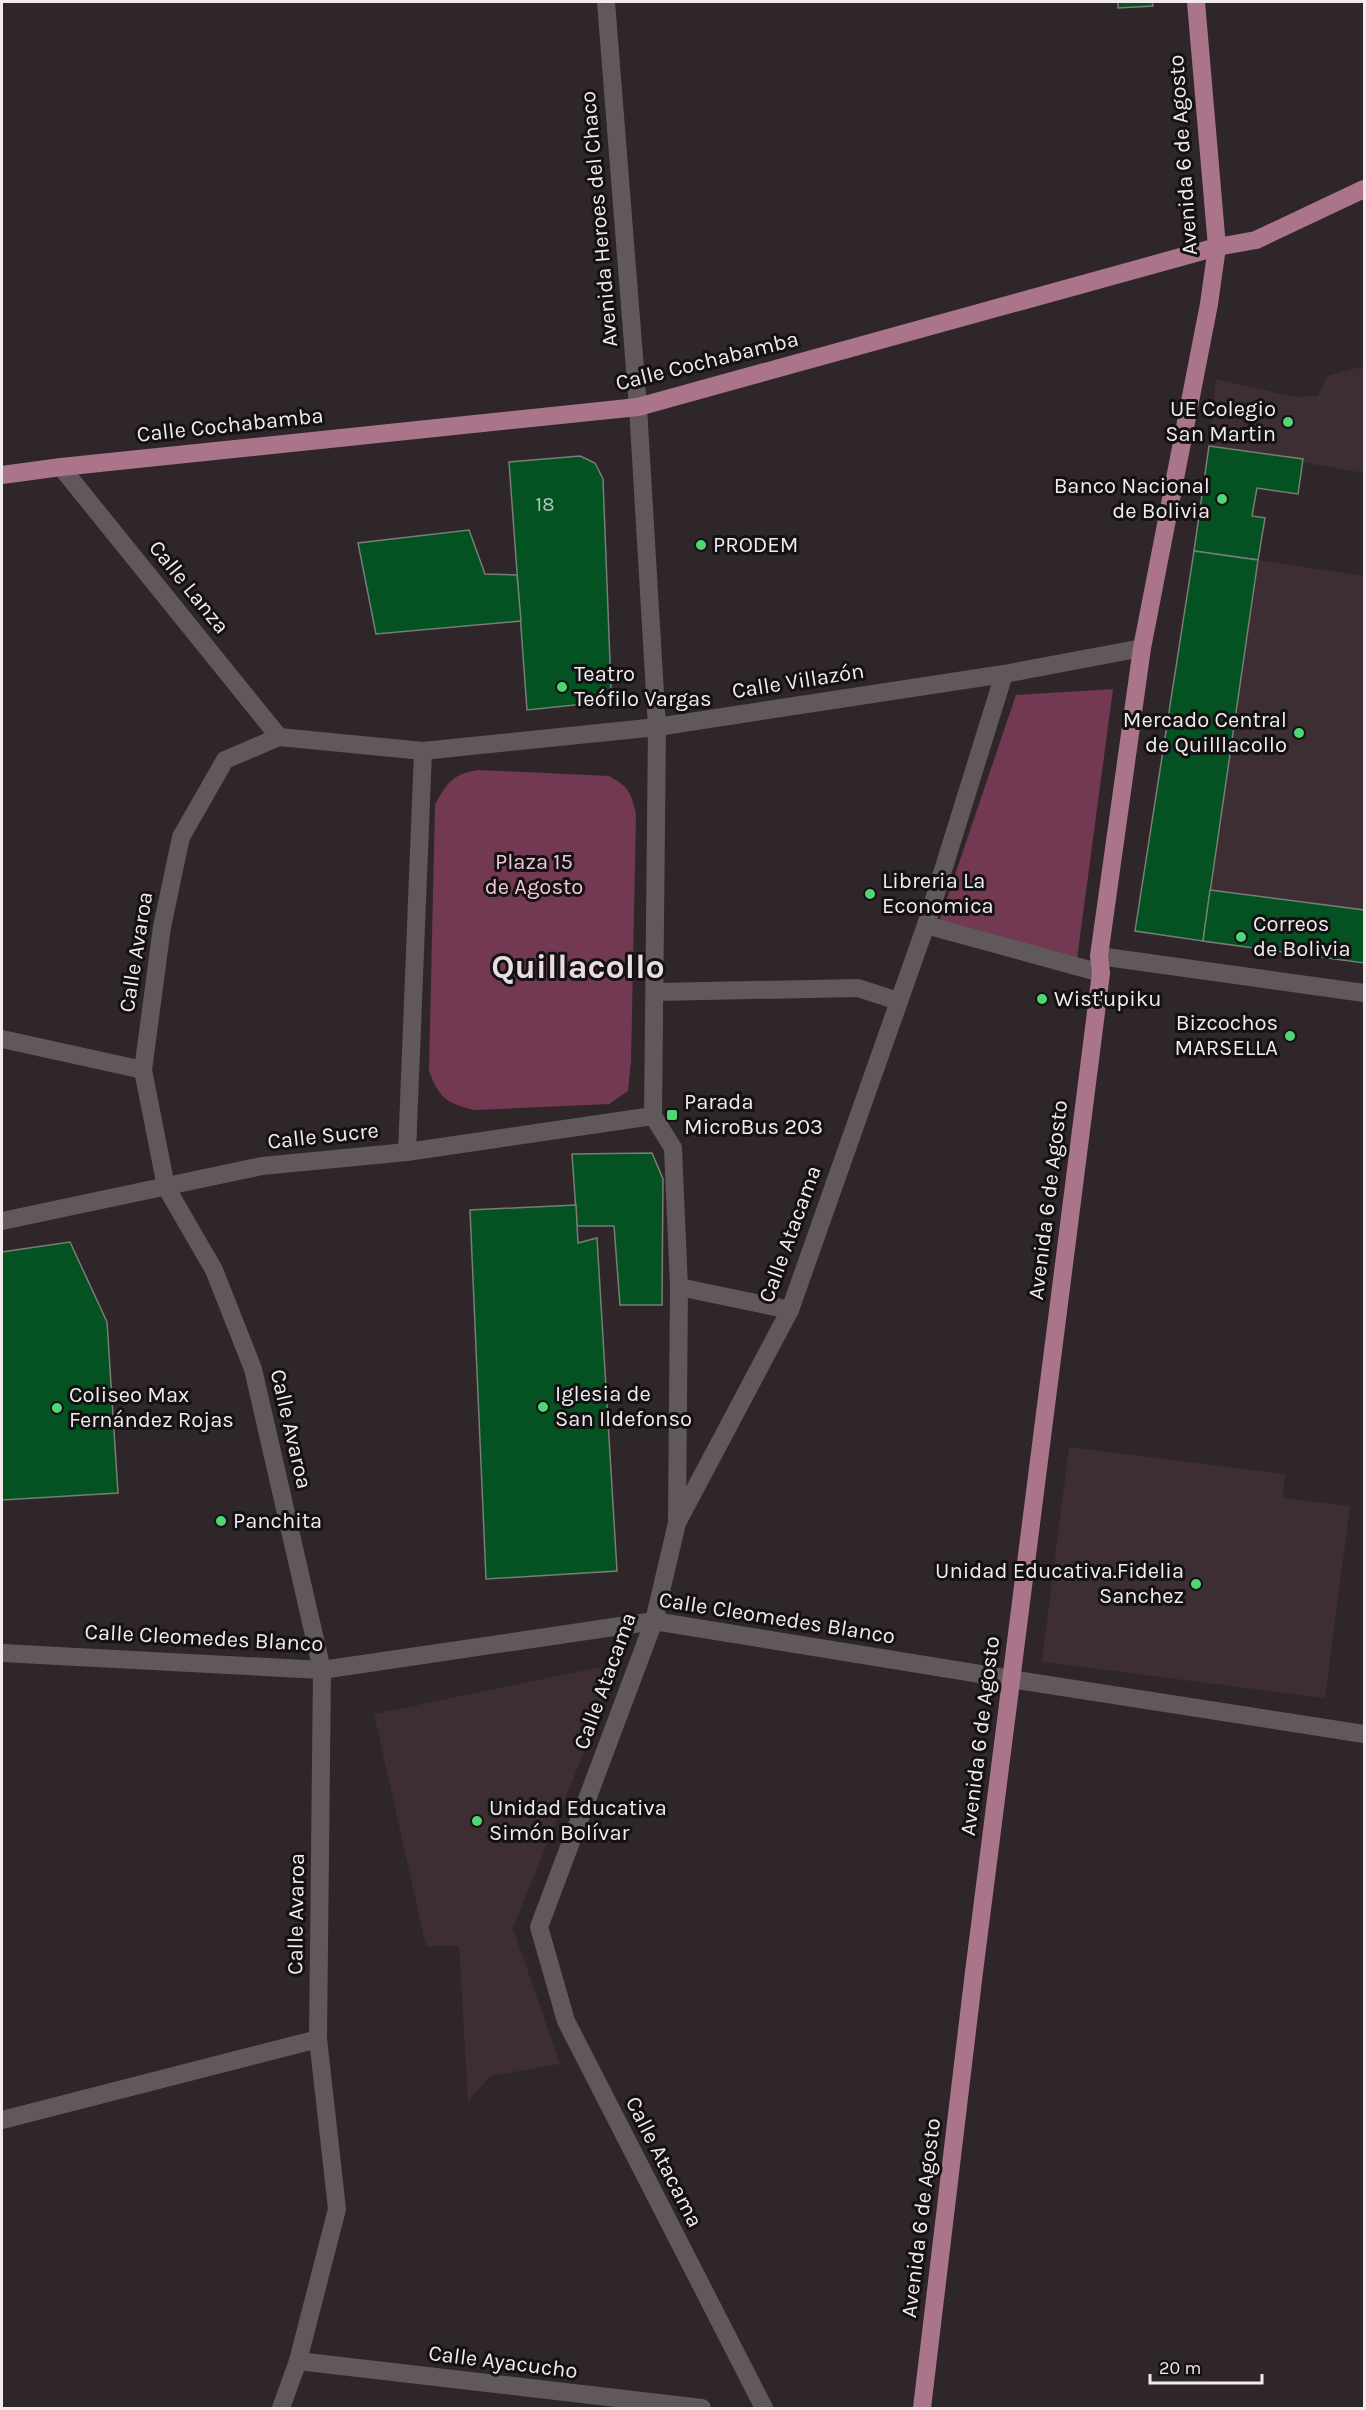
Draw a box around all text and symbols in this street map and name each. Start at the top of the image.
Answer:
street label: Avenida 6 de Agosto [1163,54,1203,256]
street label: Avenida Heroes del Chaco [575,90,623,348]
street label: Calle Cochabamba [613,326,801,396]
place label: UE Colegio San Martin [1165,396,1276,447]
street label: Calle Cochabamba [135,402,325,448]
marker: UE Colegio San Martin [1281,415,1295,429]
place label: Banco Nacional de Bolivia [1054,473,1210,524]
marker: Banco Nacional de Bolivia [1215,492,1229,506]
house number: 18 [536,493,554,516]
place label: PRODEM [713,532,798,558]
street label: Calle Lanza [143,535,235,639]
marker: PRODEM [694,538,708,552]
street label: Calle Villazón [730,658,866,704]
place label: Teatro Teófilo Vargas [574,661,712,712]
marker: Teatro Teófilo Vargas [555,680,569,694]
place label: Mercado Central de Quilllacollo [1123,707,1287,758]
marker: Mercado Central de Quilllacollo [1292,726,1306,740]
park label: Plaza 15 de Agosto [485,849,583,900]
place label: Libreria La Economica [882,868,994,919]
marker: Libreria La Economica [863,887,877,901]
street label: Calle Avaroa [114,890,158,1014]
place label: Correos de Bolivia [1253,911,1351,962]
marker: Correos de Bolivia [1234,930,1248,944]
district label: Quillacollo [491,947,665,987]
place label: Wist'upiku [1054,986,1162,1012]
marker: Wist'upiku [1035,992,1049,1006]
place label: Bizcochos MARSELLA [1174,1010,1278,1061]
marker: Bizcochos MARSELLA [1283,1029,1297,1043]
place label: Parada MicroBus 203 [684,1089,823,1140]
street label: Avenida 6 de Agosto [1023,1099,1073,1301]
marker: Parada MicroBus 203 [665,1108,679,1122]
street label: Calle Sucre [266,1117,380,1155]
street label: Calle Atacama [753,1162,827,1306]
street label: Calle Avaroa [265,1367,317,1491]
place label: Iglesia de San Ildefonso [555,1381,692,1432]
place label: Coliseo Max Fernández Rojas [69,1382,234,1433]
marker: Iglesia de San Ildefonso [536,1400,550,1414]
marker: Coliseo Max Fernández Rojas [50,1401,64,1415]
place label: Panchita [233,1508,322,1534]
marker: Panchita [214,1514,228,1528]
place label: Unidad Educativa.Fidelia Sanchez [935,1558,1184,1609]
marker: Unidad Educativa.Fidelia Sanchez [1189,1577,1203,1591]
street label: Calle Cleomedes Blanco [657,1586,897,1650]
street label: Calle Atacama [568,1609,642,1753]
street label: Calle Cleomedes Blanco [84,1619,324,1657]
street label: Avenida 6 de Agosto [955,1635,1005,1837]
place label: Unidad Educativa Simón Bolívar [489,1795,667,1846]
marker: Unidad Educativa Simón Bolívar [470,1814,484,1828]
street label: Calle Avaroa [282,1853,310,1975]
street label: Calle Atacama [620,2092,708,2232]
street label: Avenida 6 de Agosto [896,2117,946,2319]
street label: Calle Ayacucho [427,2340,579,2384]
scale bar [1150,2347,1262,2385]
text: 20 m [1159,2357,1201,2379]

